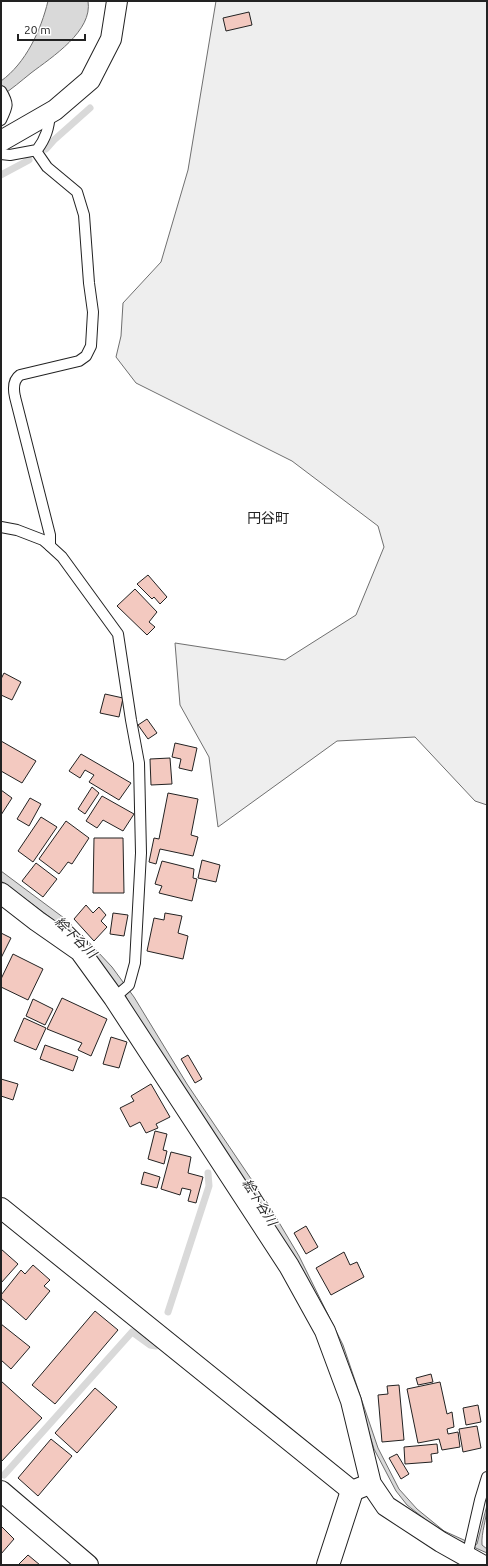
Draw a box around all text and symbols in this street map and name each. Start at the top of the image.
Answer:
scale bar [18,16,85,42]
text: 20 m [24,23,51,36]
district label: 円谷町 [247,510,289,526]
water label: 絵下谷川 [53,914,101,962]
water label: 絵下谷川 [240,1176,281,1229]

